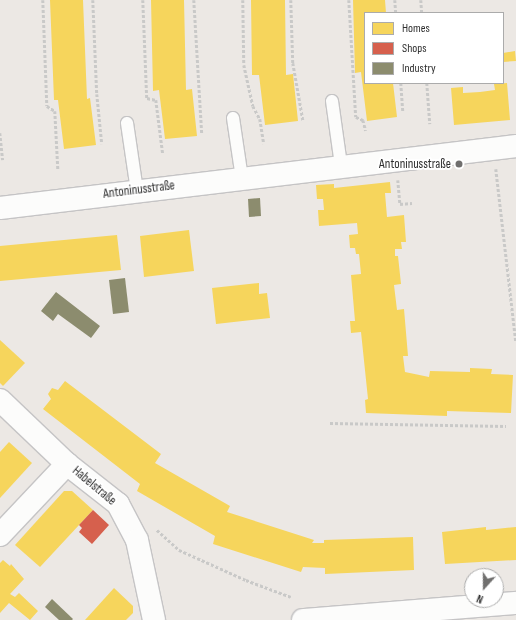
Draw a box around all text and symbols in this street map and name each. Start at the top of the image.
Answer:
legend [364,12,504,84]
text: Homes [402,21,430,36]
text: Shops [402,41,427,56]
text: Industry [402,61,436,76]
place label: Antoninusstraße [379,156,451,172]
marker: Antoninusstraße [454,159,464,169]
street label: Antoninusstraße [102,178,176,202]
street label: Habelstraße [69,463,119,509]
north arrow [464,568,504,608]
text: N [475,592,485,606]

